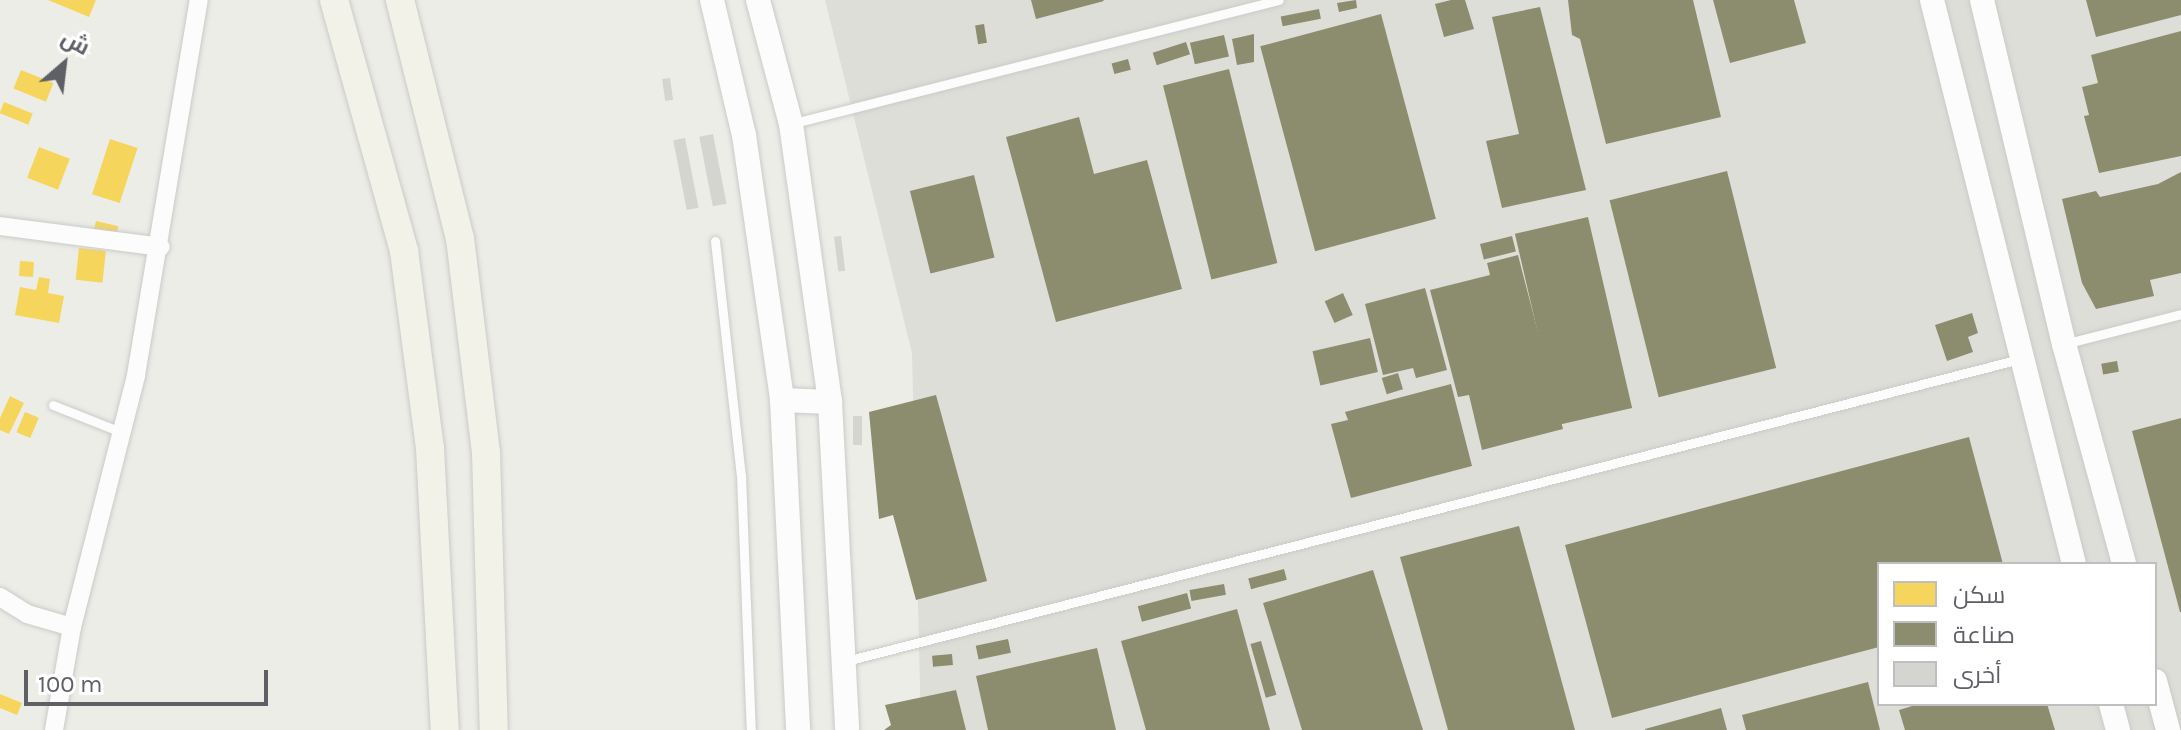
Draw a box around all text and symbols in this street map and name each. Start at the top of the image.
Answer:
north arrow [24,24,104,104]
text: ش [57,25,94,61]
legend [1877,562,2157,706]
text: سكن [1953,581,2005,609]
text: صناعة [1953,621,2015,649]
scale bar [28,654,272,704]
text: أخرى [1953,661,2001,689]
text: 100 m [38,670,103,698]

